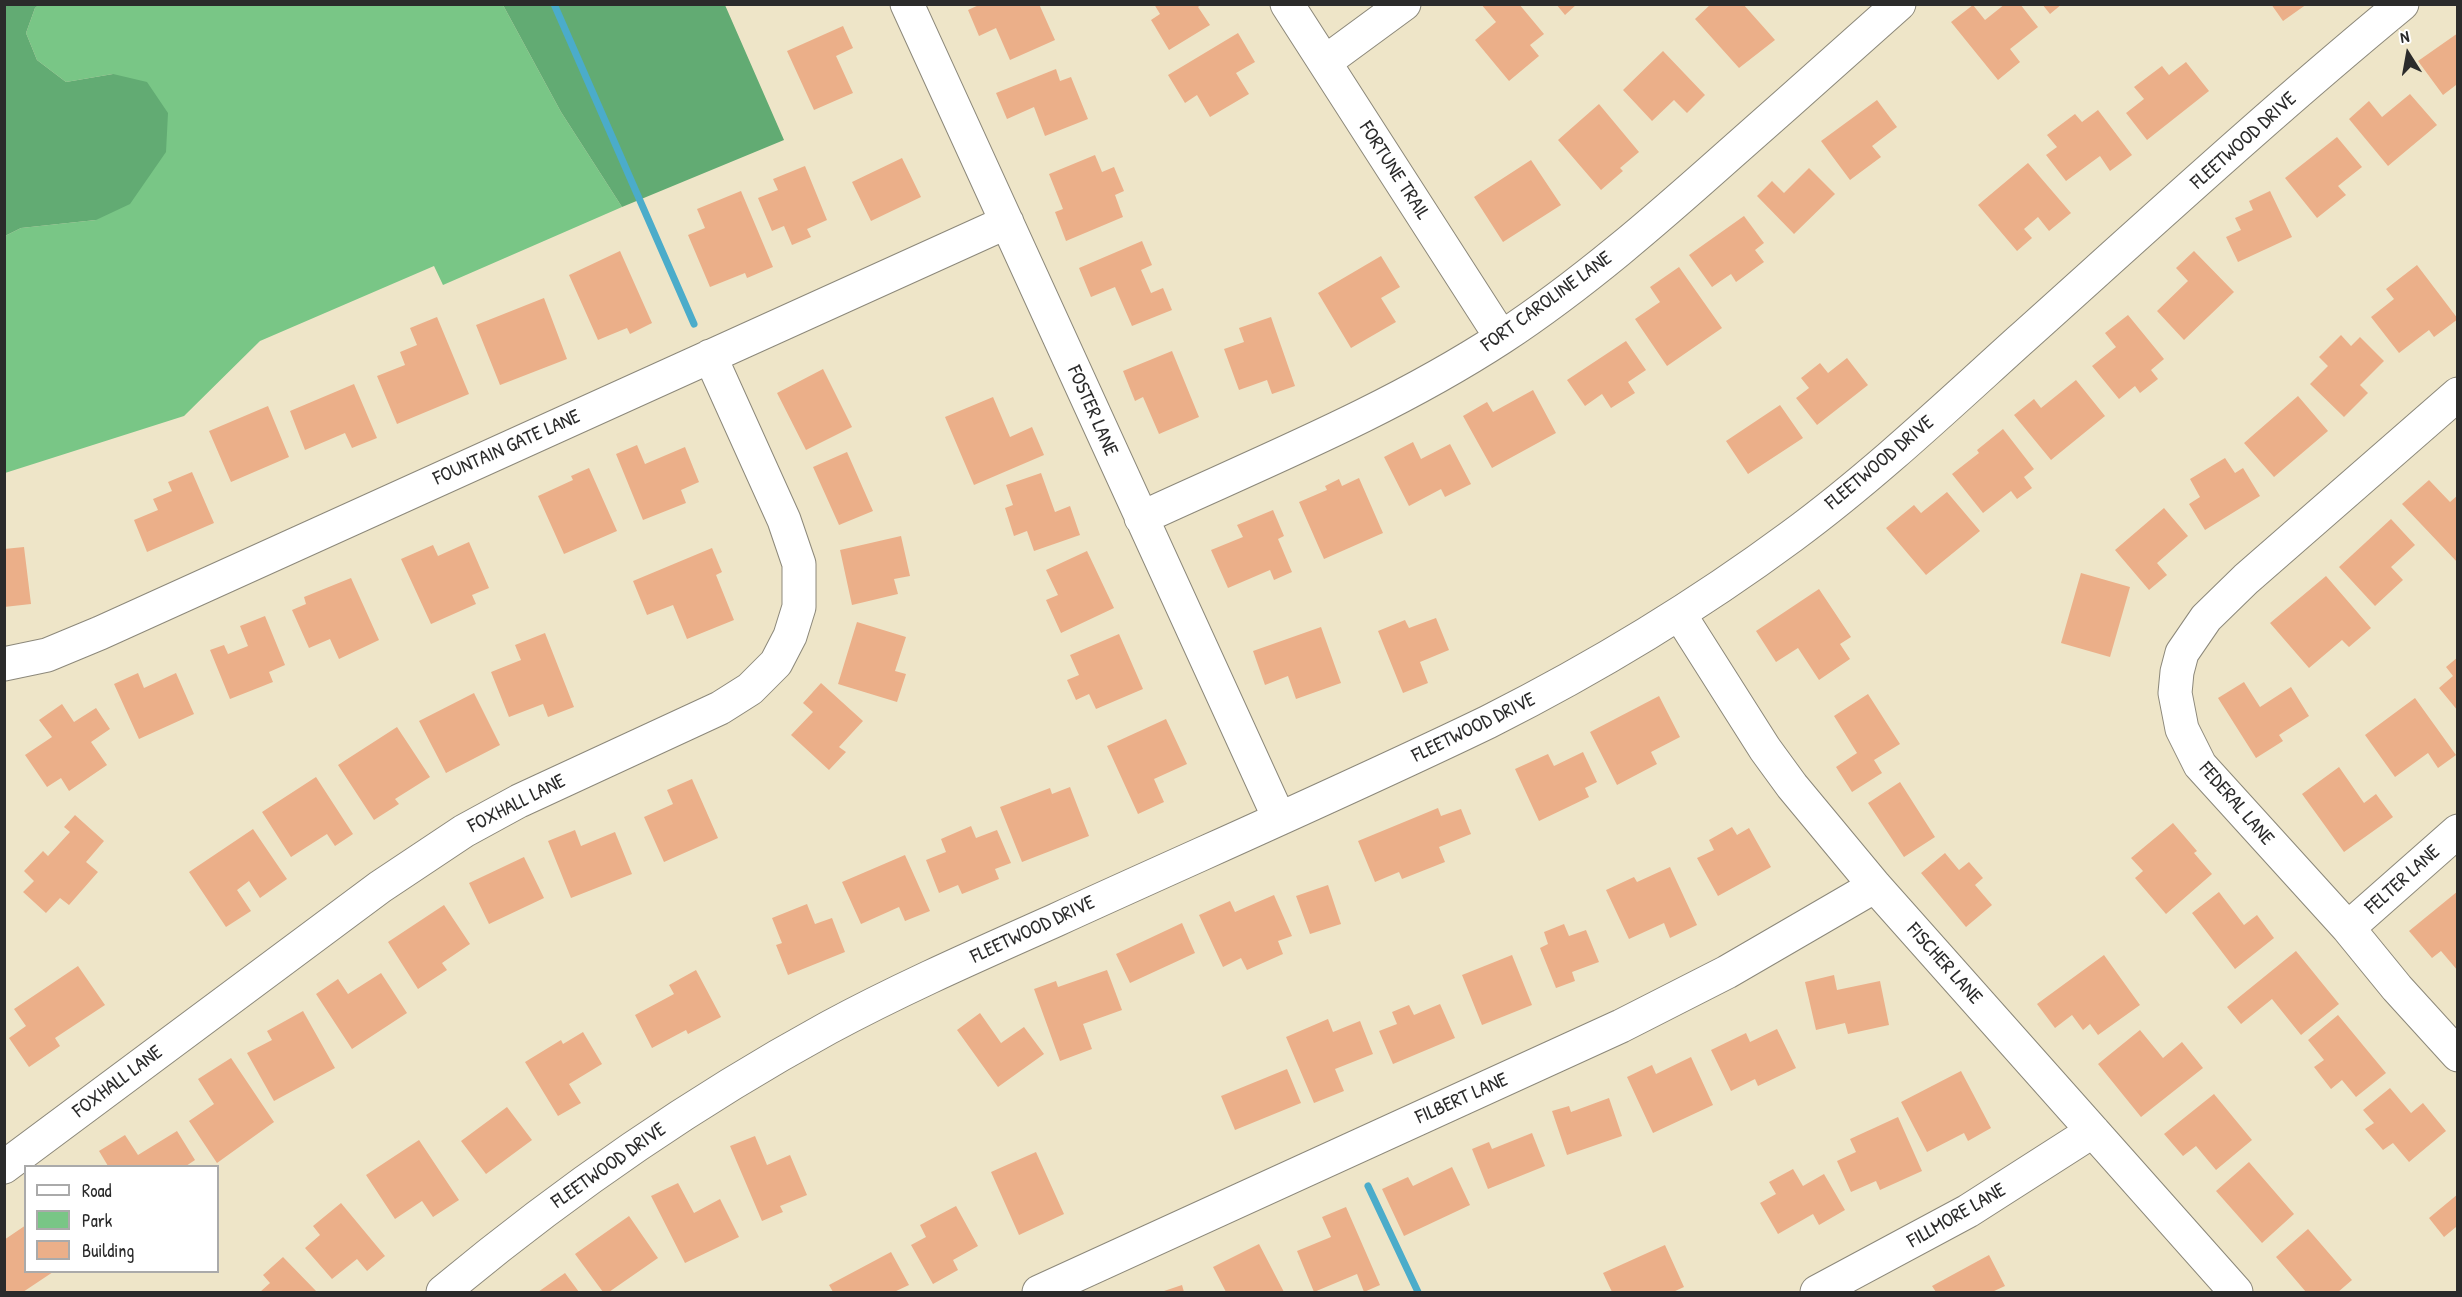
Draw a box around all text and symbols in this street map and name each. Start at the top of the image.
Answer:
north arrow [2378,24,2438,84]
text: N [2398,25,2411,48]
street label: FLEETWOOD DRIVE [2186,87,2302,195]
street label: FORTUNE TRAIL [1353,117,1435,225]
street label: FORT CAROLINE LANE [1477,247,1617,357]
street label: FOSTER LANE [1061,362,1123,460]
street label: FOUNTAIN GATE LANE [430,405,584,491]
street label: FLEETWOOD DRIVE [1821,411,1939,515]
street label: FLEETWOOD DRIVE [1409,688,1539,768]
street label: FEDERAL LANE [2193,758,2279,850]
street label: FOXHALL LANE [464,769,570,839]
street label: FELTER LANE [2361,840,2445,920]
street label: FLEETWOOD DRIVE [967,891,1099,969]
street label: FISCHER LANE [1901,918,1987,1010]
street label: FOXHALL LANE [68,1041,168,1123]
street label: FILBERT LANE [1412,1068,1512,1130]
street label: FLEETWOOD DRIVE [547,1118,671,1214]
legend [24,1165,219,1273]
text: Road [82,1178,112,1203]
street label: FILLMORE LANE [1904,1178,2010,1254]
text: Park [82,1208,112,1233]
text: Building [82,1238,134,1263]

